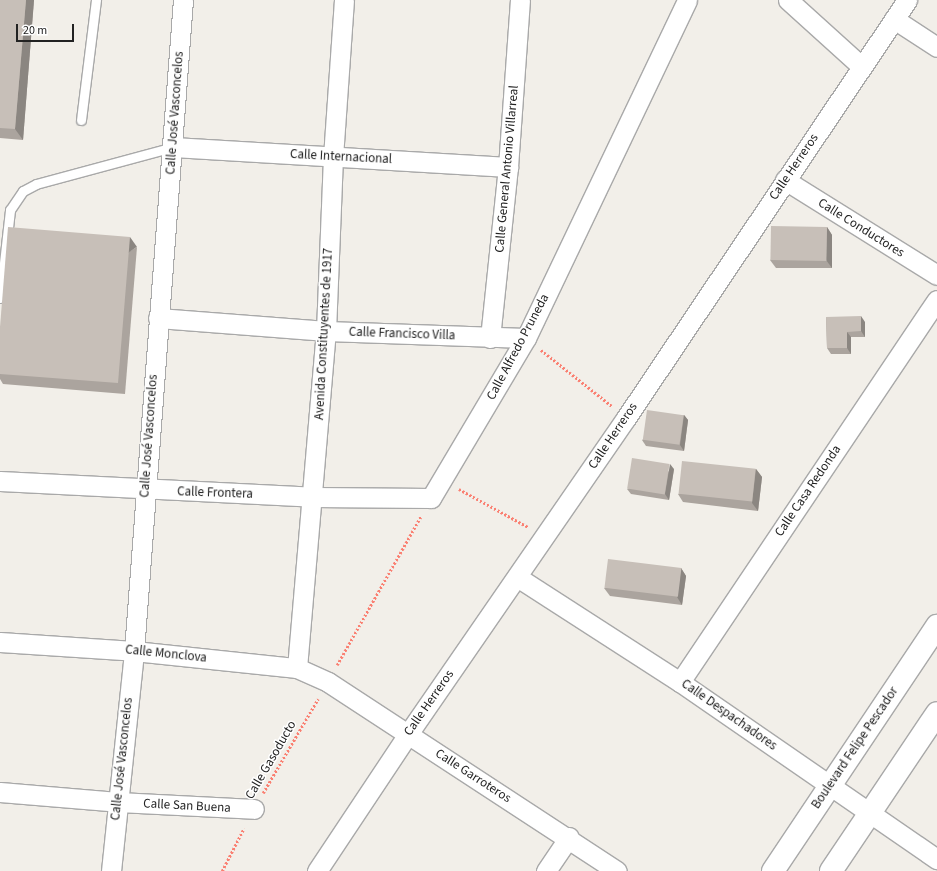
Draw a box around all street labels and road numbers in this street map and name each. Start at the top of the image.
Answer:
street label: Calle José Vasconcelos [163,51,187,175]
street label: Calle General Antonio Villarreal [492,85,522,253]
street label: Calle Herreros [766,131,822,203]
street label: Calle Internacional [290,147,392,167]
street label: Calle Conductores [815,195,907,261]
street label: Avenida Constituyentes de 1917 [312,248,336,420]
street label: Calle Alfredo Pruneda [483,291,553,403]
street label: Calle Francisco Villa [348,324,456,344]
street label: Calle José Vasconcelos [137,374,161,498]
street label: Calle Herreros [585,400,641,472]
street label: Calle Casa Redonda [772,442,844,540]
street label: Calle Frontera [177,484,253,502]
street label: Calle Monclova [124,642,208,666]
street label: Calle Herreros [401,667,457,739]
street label: Calle Despachadores [678,676,780,754]
street label: Boulevard Felipe Pescador [808,684,902,812]
street label: Calle José Vasconcelos [108,697,136,821]
street label: Calle Gasoducto [242,718,300,802]
street label: Calle Garroteros [432,746,514,806]
street label: Calle San Buena [143,796,231,816]

